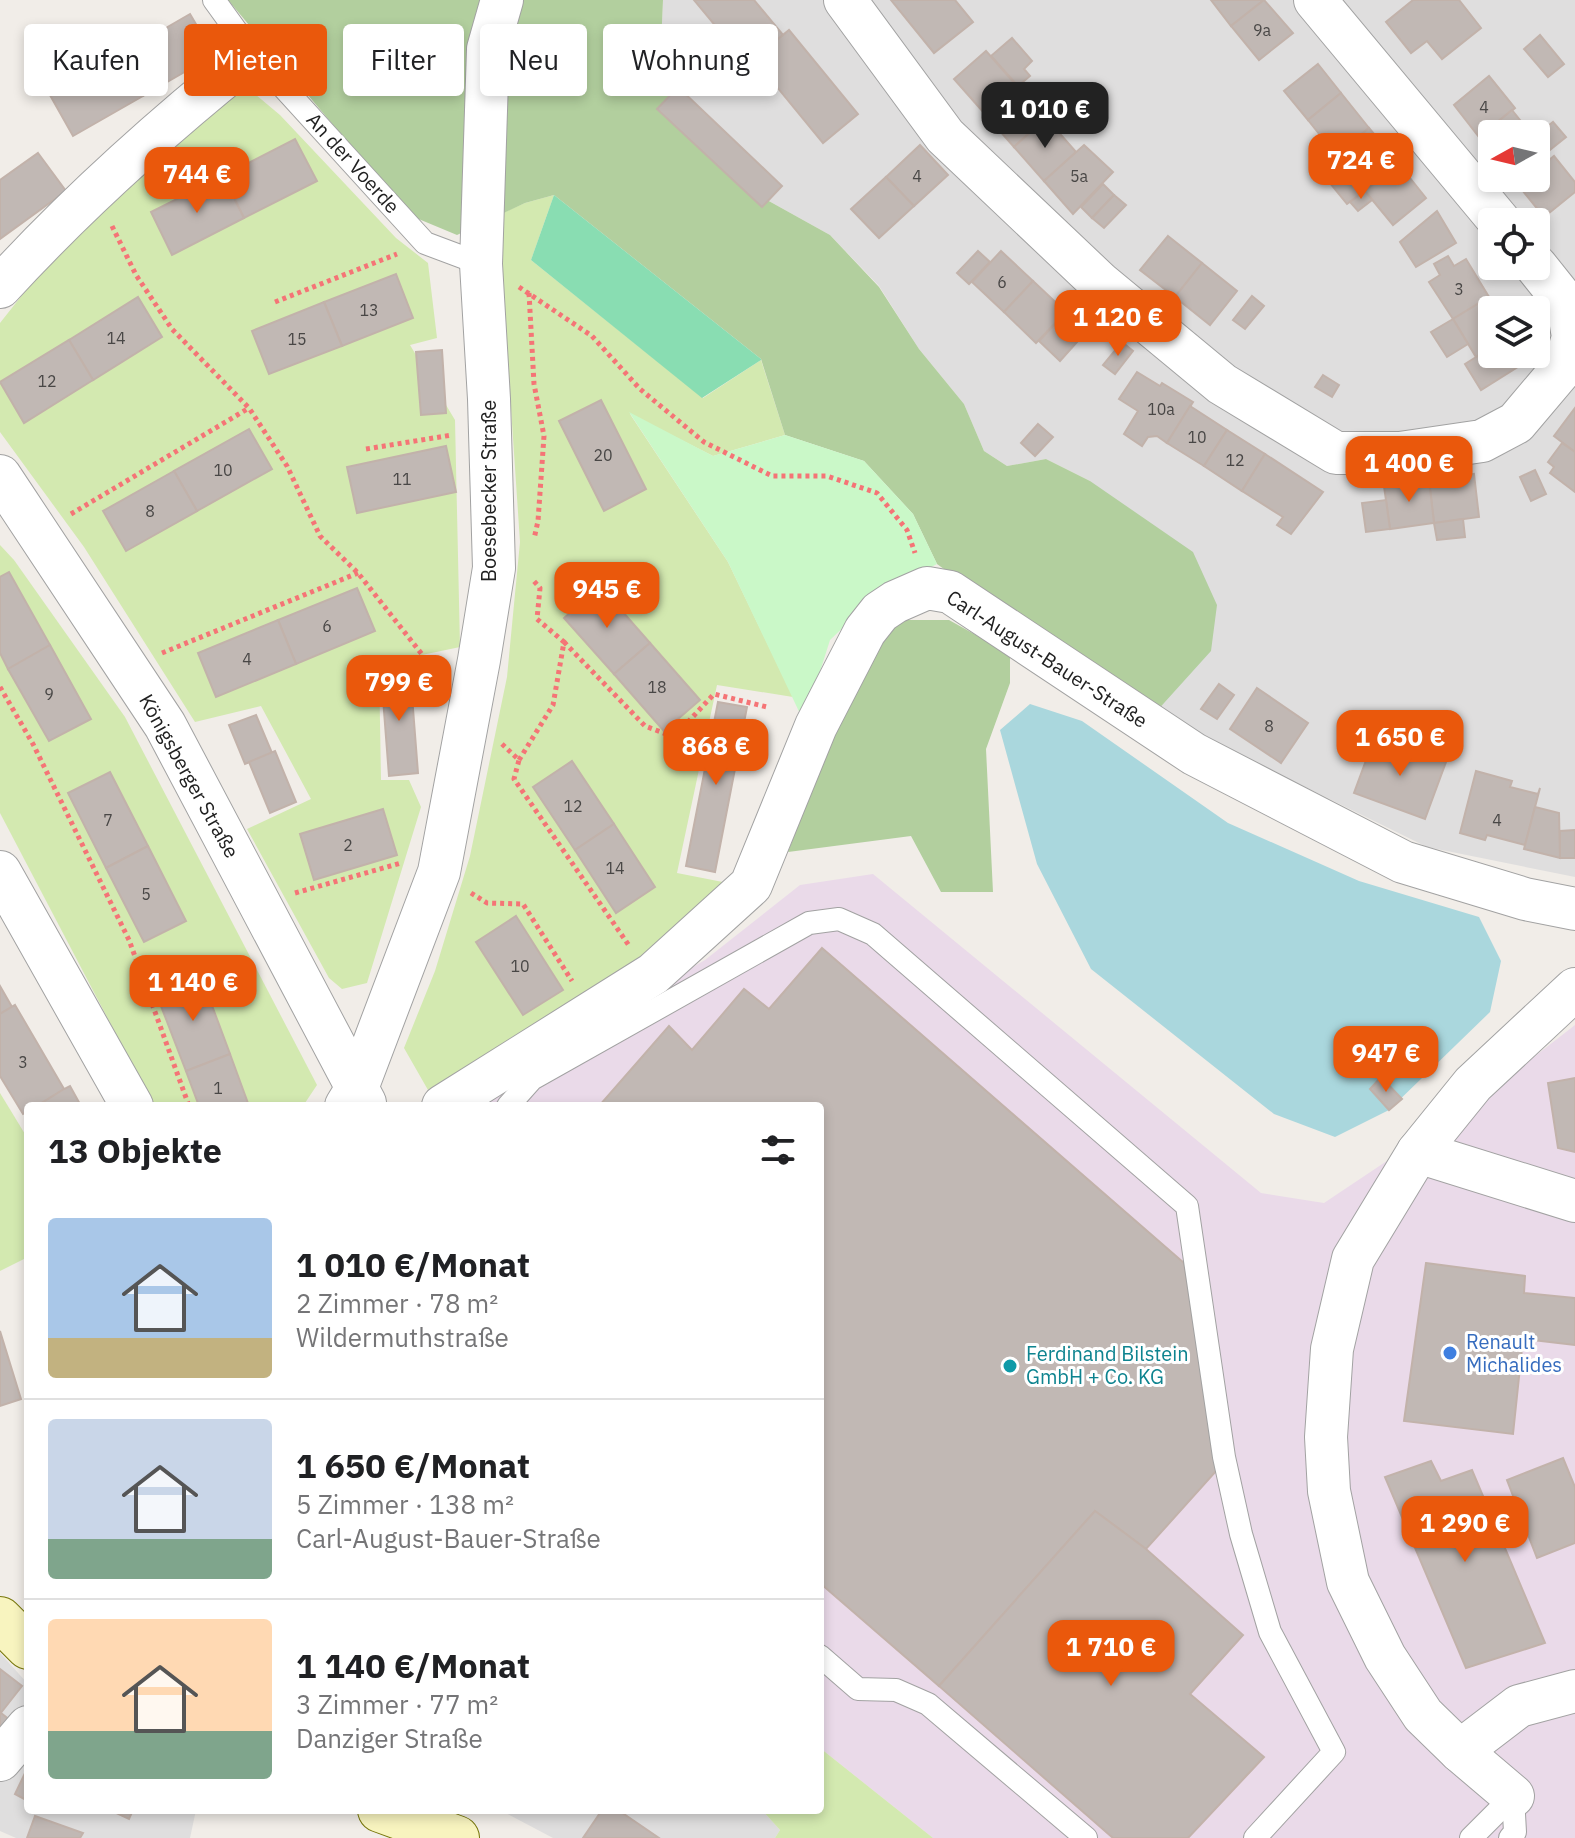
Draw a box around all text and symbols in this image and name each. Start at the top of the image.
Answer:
house number: 9a [1253,20,1272,40]
chip: Kaufen [24,24,168,96]
chip: Mieten [184,24,327,96]
chip: Filter [343,24,464,96]
chip: Neu [480,24,587,96]
chip: Wohnung [603,24,778,96]
pin: 1 010 € [971,82,1119,150]
text: 1 010 € [1000,91,1090,125]
house number: 4 [1479,97,1489,117]
street label: An der Voerde [301,106,406,219]
north arrow [1478,120,1550,192]
map controls [1478,120,1550,368]
pin: 724 € [1305,133,1417,201]
text: 724 € [1326,142,1396,176]
pin: 744 € [141,147,253,215]
text: 744 € [162,156,232,190]
house number: 4 [912,166,922,186]
house number: 5a [1070,166,1089,186]
button: locate [1478,208,1550,280]
house number: 6 [997,272,1007,292]
house number: 3 [1454,279,1464,299]
pin: 1 120 € [1044,290,1192,358]
button: layers [1478,296,1550,368]
text: 1 120 € [1073,299,1163,333]
house number: 13 [359,300,379,320]
house number: 14 [106,328,126,348]
house number: 15 [287,329,307,349]
house number: 12 [37,371,57,391]
house number: 10a [1147,399,1175,419]
street label: Boesebecker Straße [475,400,502,582]
house number: 10 [1187,427,1207,447]
pin: 1 400 € [1335,436,1483,504]
house number: 20 [593,445,613,465]
text: 1 400 € [1364,445,1454,479]
house number: 12 [1225,450,1245,470]
house number: 10 [213,460,233,480]
house number: 11 [392,469,412,489]
house number: 8 [145,501,155,521]
pin: 945 € [551,562,663,630]
text: 945 € [572,571,642,605]
street label: Carl-August-Bauer-Straße [942,583,1153,734]
house number: 6 [322,616,332,636]
house number: 4 [242,649,252,669]
pin: 799 € [343,655,455,723]
text: 799 € [364,664,434,698]
house number: 18 [647,677,667,697]
house number: 9 [44,684,54,704]
street label: Königsberger Straße [133,689,246,862]
pin: 1 650 € [1326,710,1474,778]
house number: 8 [1264,716,1274,736]
pin: 868 € [660,719,772,787]
text: 1 650 € [1355,719,1445,753]
text: 868 € [681,728,751,762]
house number: 12 [563,796,583,816]
house number: 7 [103,810,113,830]
house number: 4 [1492,810,1502,830]
house number: 2 [343,835,353,855]
house number: 14 [605,858,625,878]
house number: 5 [141,884,151,904]
pin: 1 140 € [119,955,267,1023]
house number: 10 [510,956,530,976]
text: 1 140 € [148,964,238,998]
pin: 947 € [1330,1026,1442,1094]
text: 947 € [1351,1035,1421,1069]
house number: 3 [18,1052,28,1072]
house number: 1 [213,1078,223,1098]
text: 13 Objekte [48,1128,222,1172]
icon: filters [756,1128,800,1172]
text: 1 010 €/Monat [296,1242,530,1286]
icon: home [112,1250,208,1346]
text: 2 Zimmer · 78 m² [296,1286,498,1320]
text: Wildermuthstraße [296,1320,509,1354]
place label: Renault Michalides [1466,1328,1562,1378]
place label: Ferdinand Bilstein GmbH + Co. KG [1026,1340,1189,1390]
marker: Renault Michalides [1441,1344,1459,1362]
marker: Ferdinand Bilstein GmbH + Co. KG [1001,1357,1019,1375]
text: 1 650 €/Monat [296,1443,530,1487]
icon: home [112,1451,208,1547]
text: 5 Zimmer · 138 m² [296,1487,514,1521]
pin: 1 290 € [1391,1496,1539,1564]
text: 1 290 € [1420,1505,1510,1539]
text: Carl-August-Bauer-Straße [296,1521,601,1555]
pin: 1 710 € [1037,1620,1185,1688]
text: 1 710 € [1066,1629,1156,1663]
text: 1 140 €/Monat [296,1643,530,1687]
icon: home [112,1651,208,1747]
text: 3 Zimmer · 77 m² [296,1687,498,1721]
text: Danziger Straße [296,1721,483,1755]

